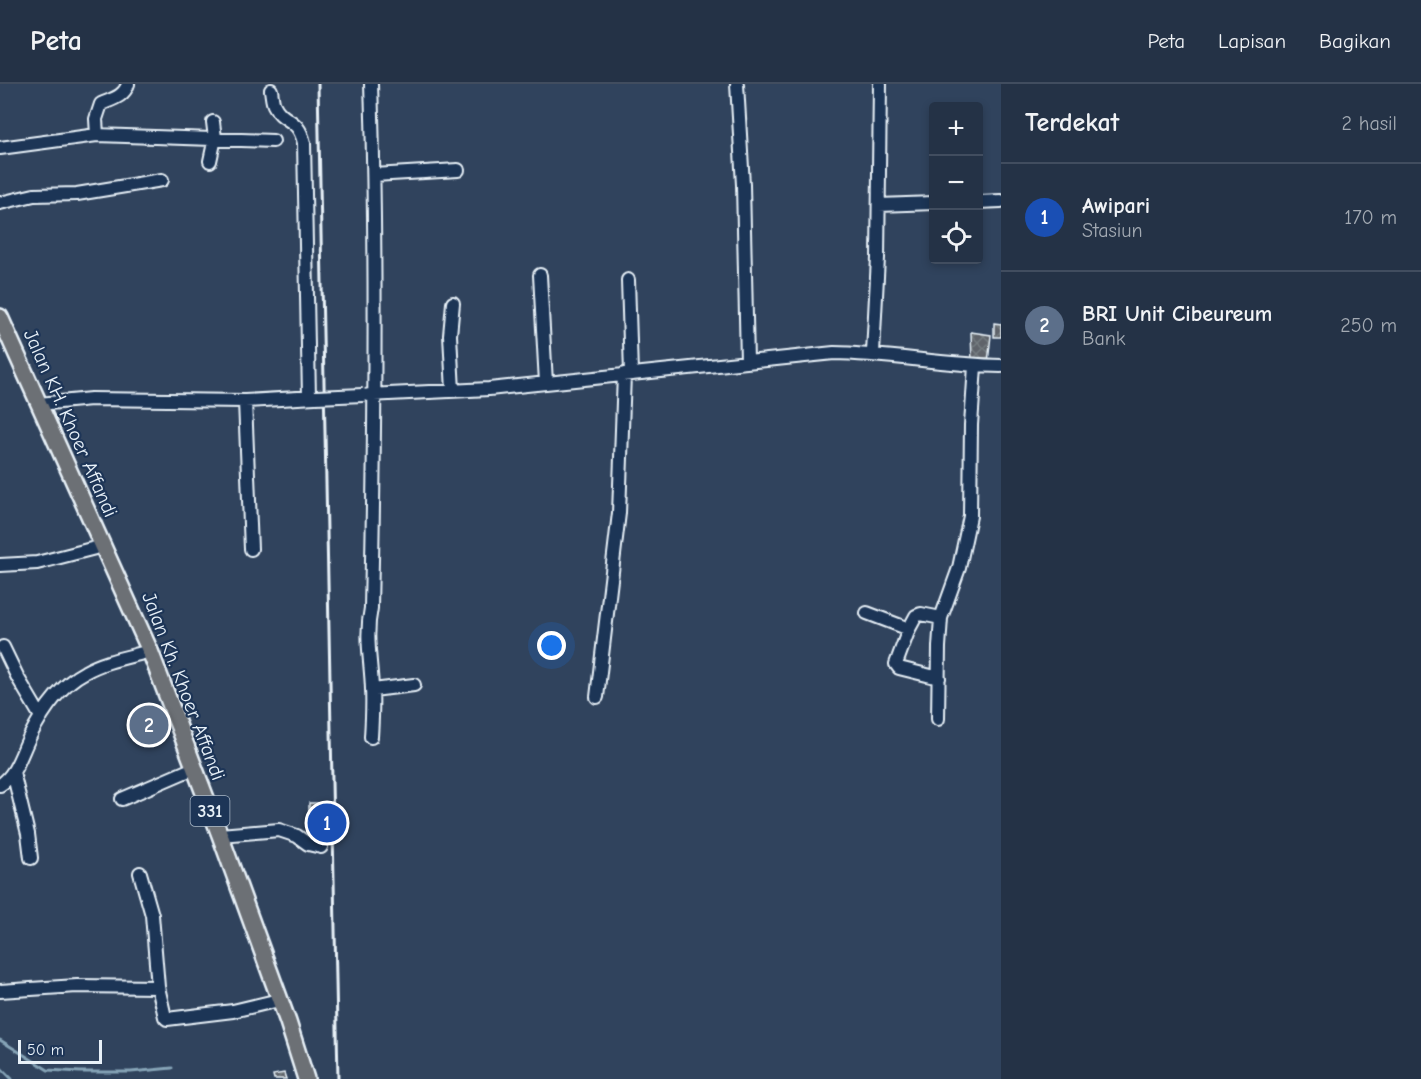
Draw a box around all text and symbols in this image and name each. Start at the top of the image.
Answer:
text: Peta [30,25,82,57]
text: Peta [1147,29,1185,53]
text: Lapisan [1218,29,1286,53]
text: Bagikan [1319,29,1391,53]
map controls [929,102,983,264]
button: + [929,102,983,156]
text: Terdekat [1025,108,1119,138]
text: 2 hasil [1342,112,1397,135]
button: − [929,156,983,210]
text: Awipari [1082,193,1150,219]
text: 1 [1041,206,1048,229]
text: 170 m [1344,206,1397,229]
button: locate [929,210,983,264]
text: Stasiun [1082,219,1143,242]
text: BRI Unit Cibeureum [1082,301,1272,327]
text: 2 [1040,314,1049,337]
text: 250 m [1340,314,1397,337]
street label: Jalan KH. Khoer Affandi [19,326,122,521]
text: Bank [1082,327,1125,350]
street label: Jalan Kh. Khoer Affandi [137,589,230,783]
your location [537,631,566,660]
pin: 2 [130,702,168,748]
road number: 331 [190,796,230,826]
pin: 1 [308,800,346,846]
scale bar [18,1037,102,1064]
text: 50 m [27,1041,64,1059]

